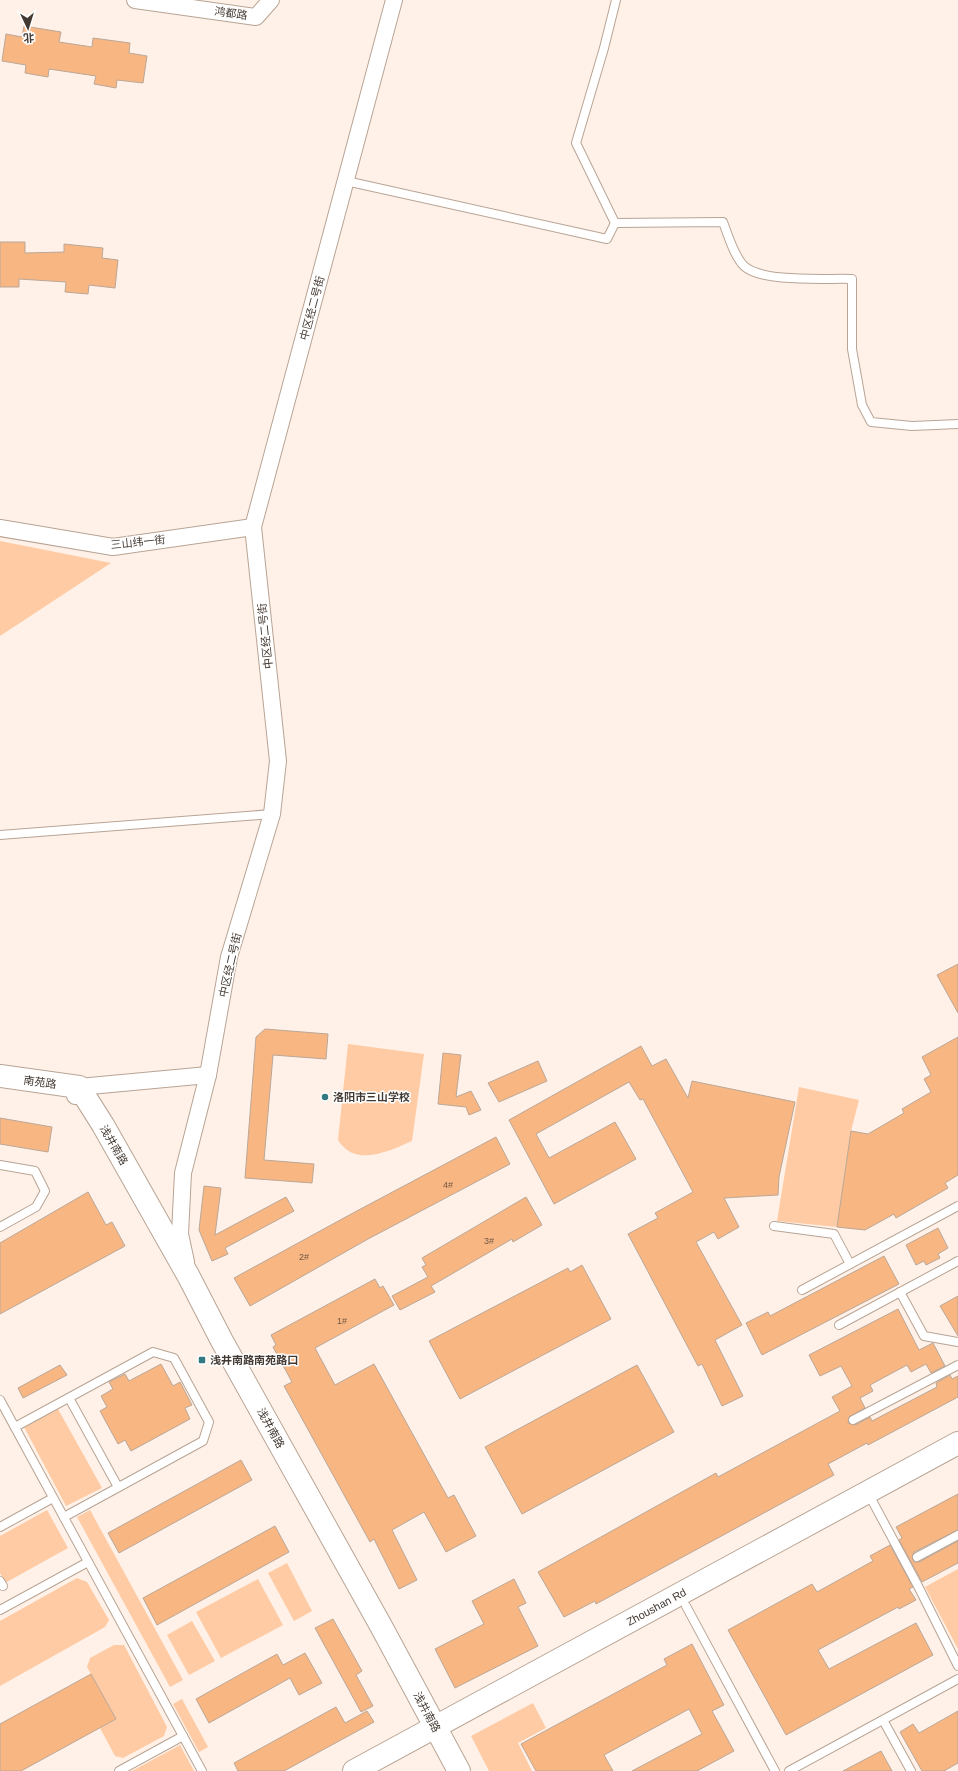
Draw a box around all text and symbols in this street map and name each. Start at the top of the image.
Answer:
street label: 鸿都路 [214,5,248,21]
north arrow [8,8,48,48]
text: 北 [23,32,35,44]
street label: 中区经二号街 [298,275,326,341]
street label: 三山纬一街 [110,533,166,551]
street label: 中区经二号街 [256,603,274,669]
street label: 中区经二号街 [217,931,243,999]
street label: 南苑路 [23,1074,57,1090]
place label: 洛阳市三山学校 [333,1091,410,1103]
marker: 洛阳市三山学校 [320,1092,330,1102]
street label: 浅井南路 [98,1123,130,1167]
house number: 4# [443,1180,453,1190]
house number: 3# [484,1236,494,1246]
house number: 2# [299,1252,309,1262]
house number: 1# [337,1316,347,1326]
place label: 浅井南路南苑路口 [210,1354,298,1366]
marker: 浅井南路南苑路口 [197,1355,207,1365]
street label: 浅井南路 [255,1406,287,1450]
street label: Zhoushan Rd [624,1586,688,1628]
street label: 浅井南路 [411,1690,443,1734]

